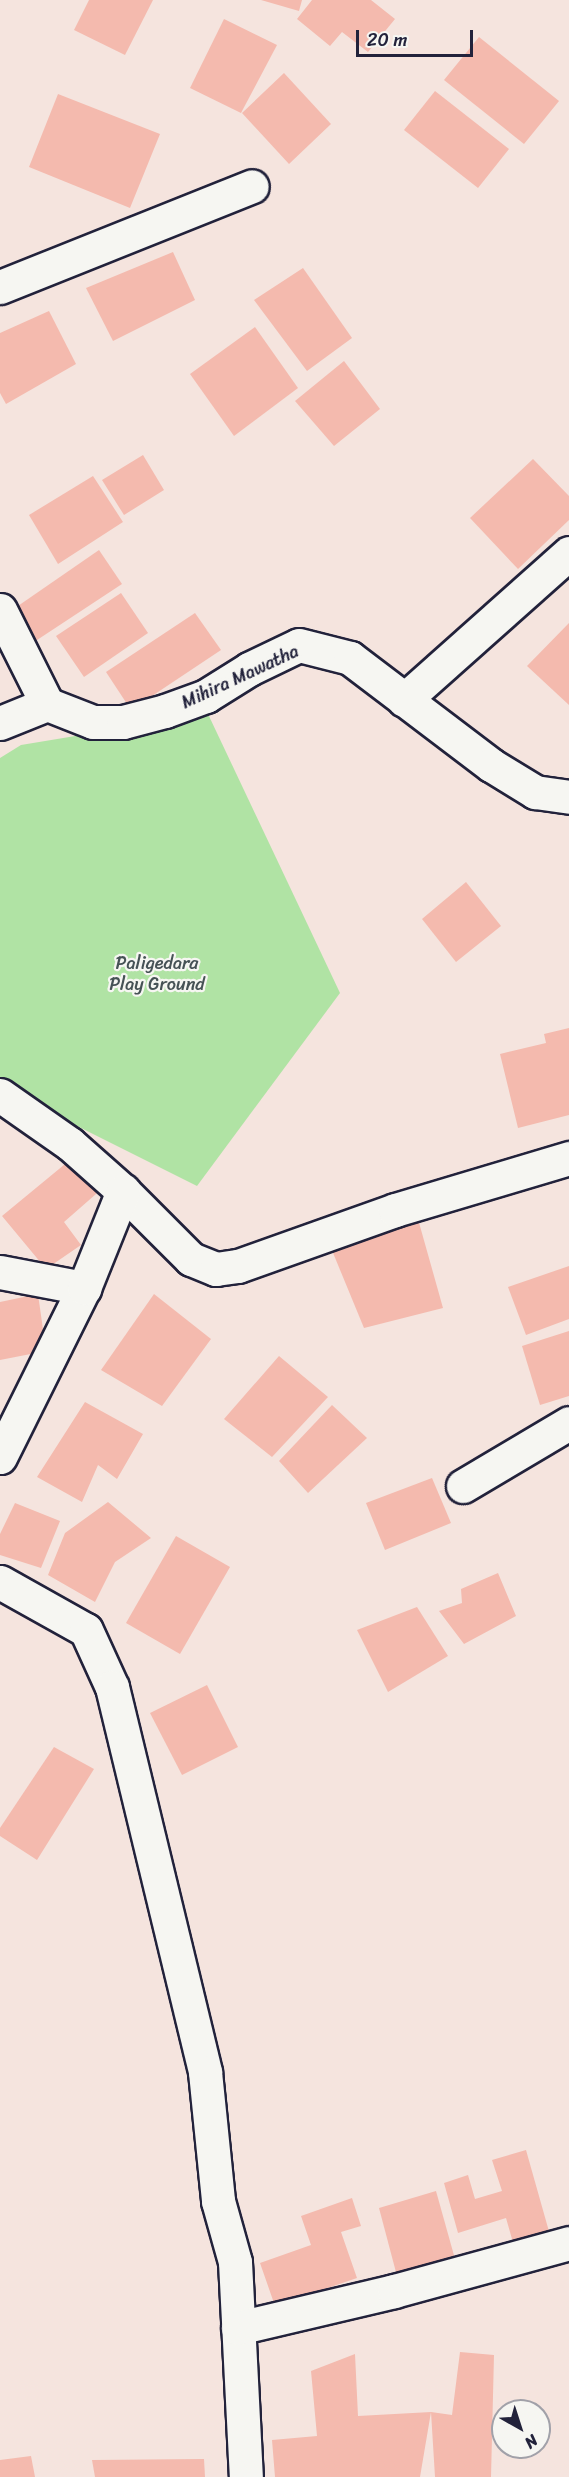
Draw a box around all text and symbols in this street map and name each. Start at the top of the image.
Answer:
scale bar [359,18,476,56]
text: 20 m [367,24,407,56]
street label: Mihira Mawatha [178,640,302,714]
park label: Paligedara Play Ground [109,953,205,996]
north arrow [491,2399,551,2459]
text: N [518,2427,545,2457]

